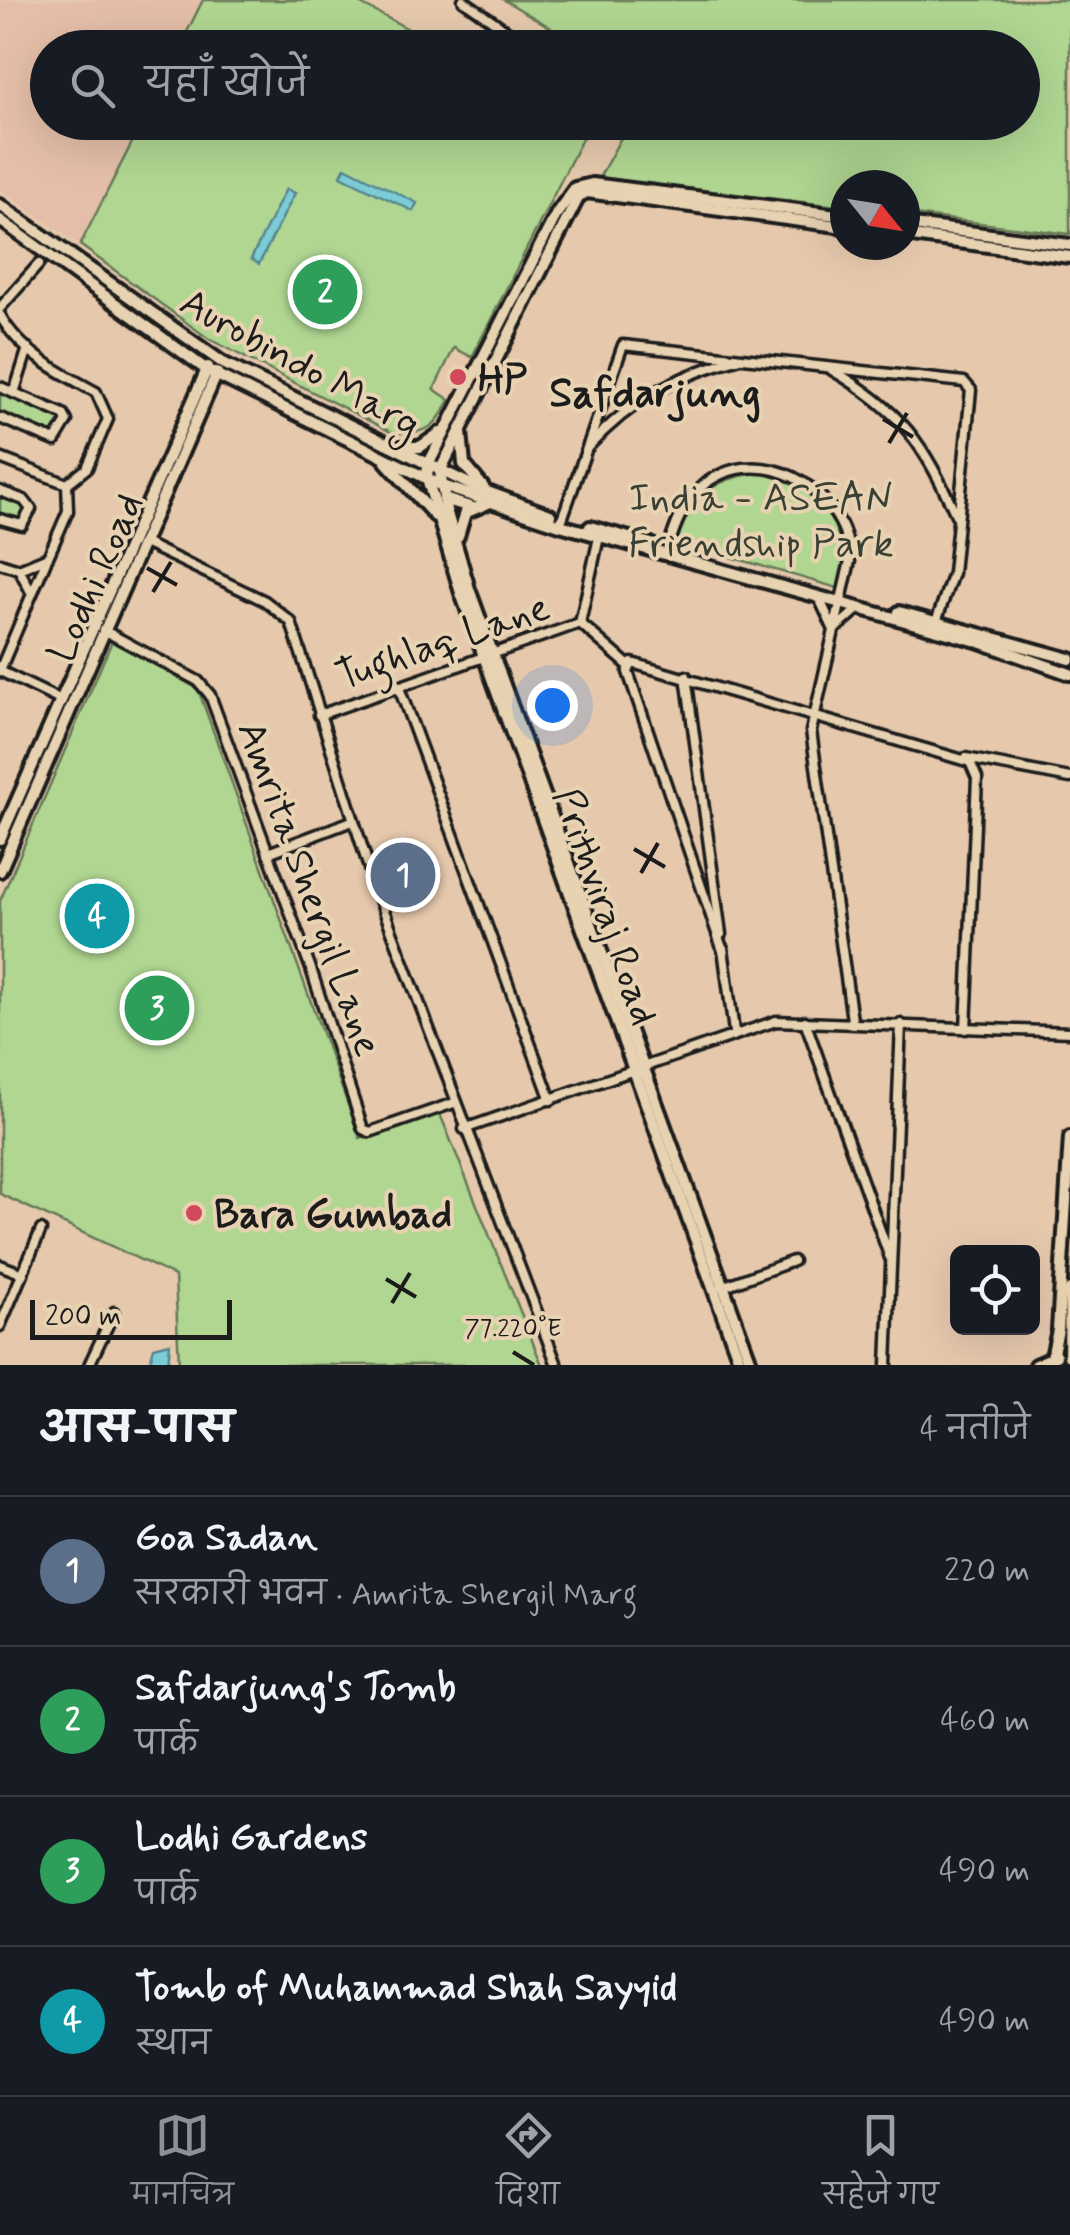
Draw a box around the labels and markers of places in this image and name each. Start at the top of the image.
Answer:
pin: 2 [292,254,358,330]
place label: HP [478,354,528,406]
marker: HP [447,366,469,388]
pin: 1 [370,838,436,912]
pin: 4 [64,878,130,954]
pin: 3 [124,970,190,1046]
place label: Bara Gumbad [214,1190,452,1242]
marker: Bara Gumbad [183,1202,205,1224]

